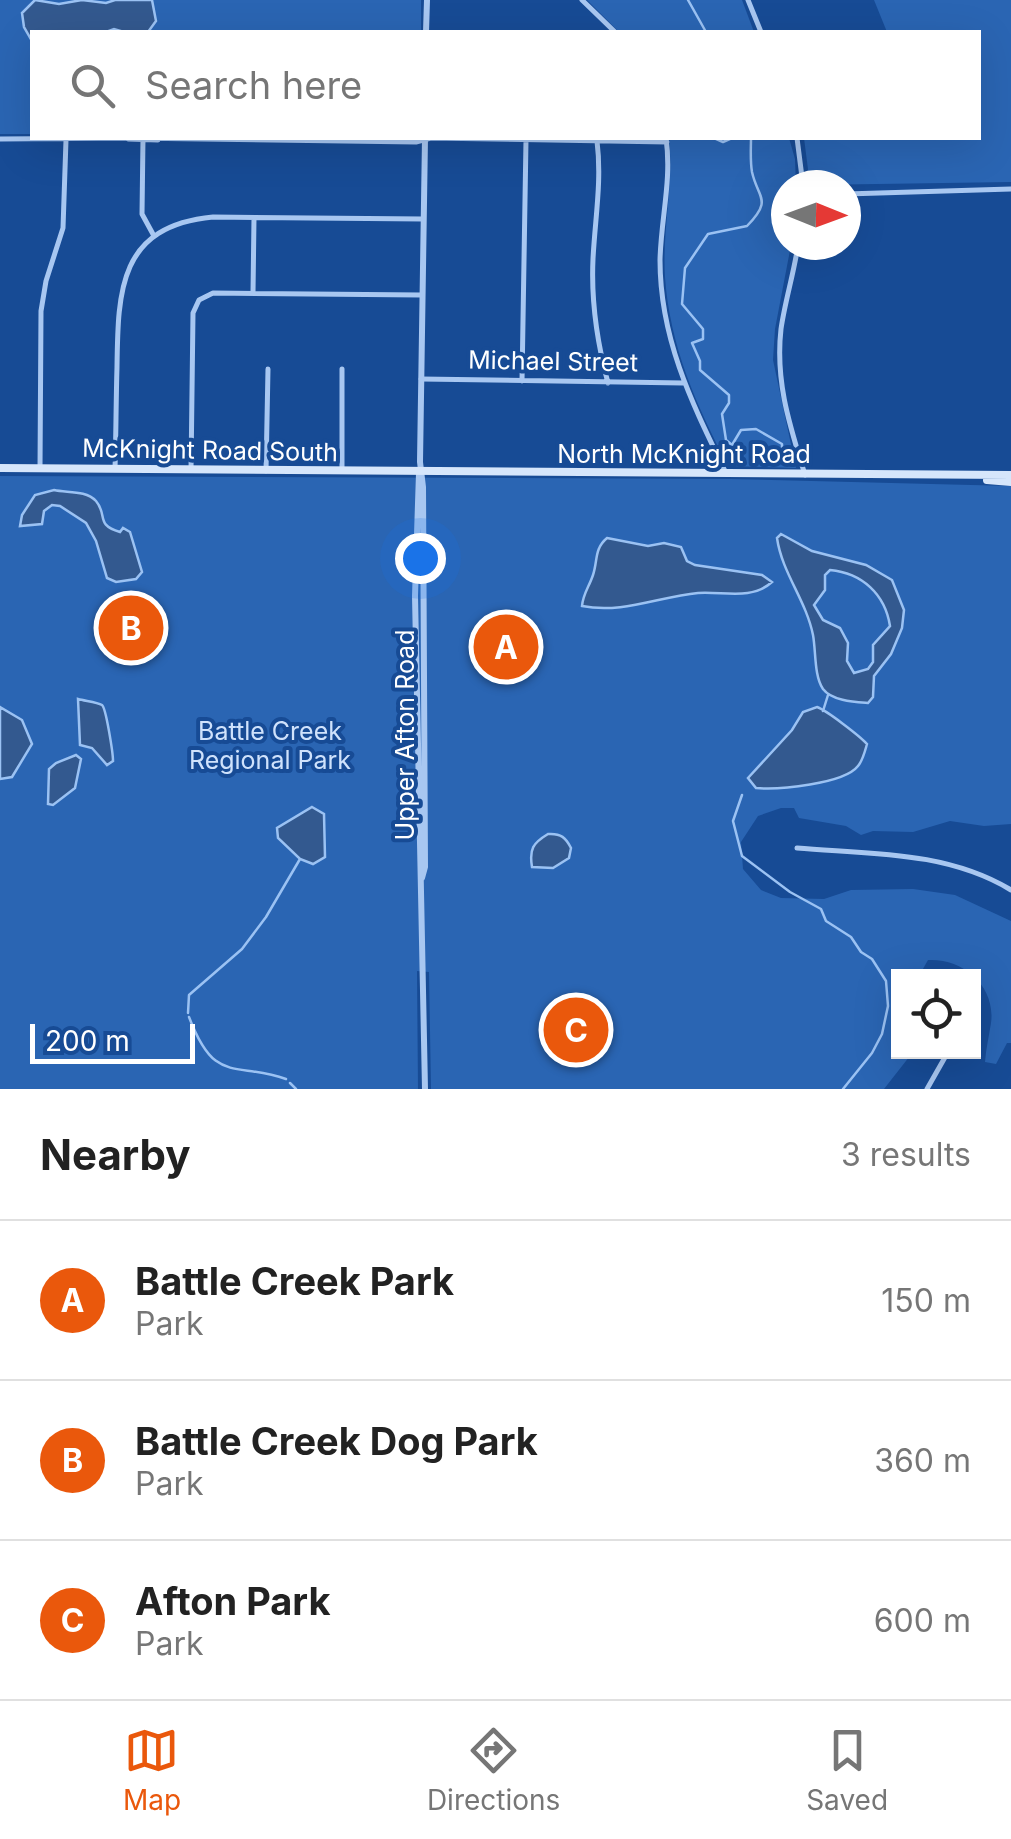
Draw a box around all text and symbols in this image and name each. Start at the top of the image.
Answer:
search box [30,30,981,140]
icon: search [65,58,120,113]
text: Search here [145,62,362,108]
north arrow [771,170,861,260]
street label: Michael Street [468,345,638,377]
street label: McKnight Road South [82,433,338,467]
street label: North McKnight Road [557,439,811,469]
your location [395,533,446,584]
pin: B [98,590,164,666]
pin: A [474,610,538,684]
street label: Upper Afton Road [390,630,420,840]
park label: Battle Creek Regional Park [189,716,351,775]
map controls [891,969,981,1059]
button: locate [891,969,981,1059]
pin: C [544,992,608,1068]
scale bar [30,1019,195,1064]
text: 200 m [45,1024,130,1058]
text: Nearby [40,1129,191,1180]
text: 3 results [841,1135,971,1174]
text: Battle Creek Park [135,1258,454,1304]
text: A [61,1281,84,1320]
text: 150 m [881,1281,971,1320]
text: Park [135,1304,204,1343]
text: Battle Creek Dog Park [135,1418,538,1464]
text: B [62,1441,83,1480]
text: 360 m [874,1441,971,1480]
text: Park [135,1464,204,1503]
text: Afton Park [135,1578,330,1624]
text: C [61,1601,84,1640]
text: 600 m [874,1601,971,1640]
text: Park [135,1624,204,1663]
tab: Map [123,1723,181,1817]
tab: Directions [427,1723,560,1817]
tab: Saved [806,1723,888,1817]

